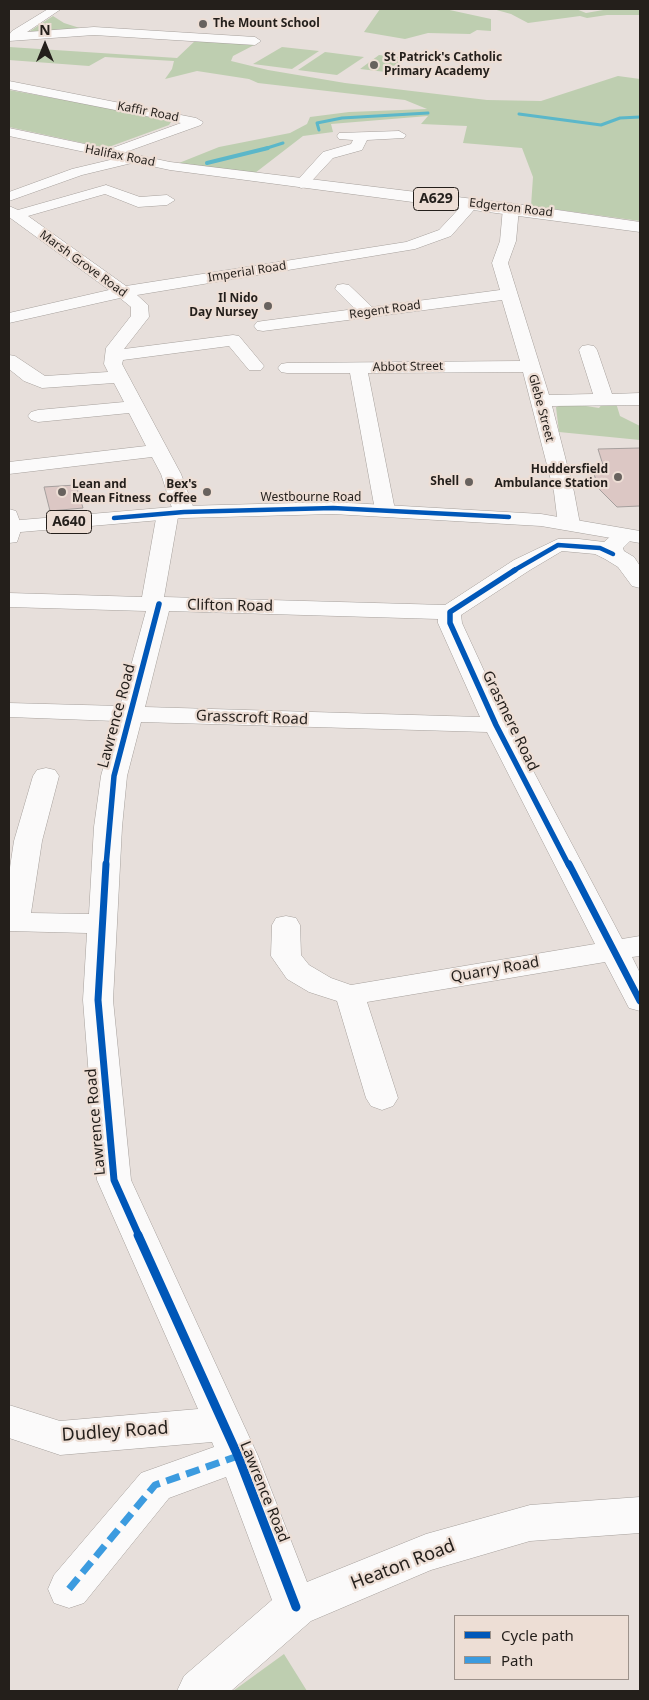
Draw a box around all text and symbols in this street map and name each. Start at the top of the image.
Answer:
place label: The Mount School [213,17,320,31]
marker: The Mount School [197,18,209,30]
north arrow [20,20,70,70]
text: N [39,20,51,39]
place label: St Patrick's Catholic Primary Academy [384,51,502,79]
marker: St Patrick's Catholic Primary Academy [368,59,380,71]
street label: Kaffir Road [116,99,180,125]
street label: Halifax Road [84,142,156,170]
road number: A629 [414,188,458,210]
street label: Edgerton Road [468,196,554,220]
street label: Marsh Grove Road [37,228,129,300]
street label: Imperial Road [207,259,287,285]
place label: Il Nido Day Nursey [189,292,258,320]
street label: Regent Road [348,298,422,322]
marker: Il Nido Day Nursey [262,300,274,312]
street label: Abbot Street [373,359,443,375]
street label: Glebe Street [525,373,557,443]
place label: Huddersfield Ambulance Station [494,463,608,491]
marker: Huddersfield Ambulance Station [612,471,624,483]
place label: Shell [430,475,459,489]
marker: Shell [463,476,475,488]
place label: Lean and Mean Fitness [72,478,151,506]
place label: Bex's Coffee [158,478,197,506]
marker: Lean and Mean Fitness [56,486,68,498]
marker: Bex's Coffee [201,486,213,498]
street label: Westbourne Road [261,491,361,505]
road number: A640 [46,511,92,534]
street label: Clifton Road [187,596,273,616]
street label: Lawrence Road [94,662,140,770]
street label: Grasmere Road [478,668,542,774]
street label: Grasscroft Road [196,707,308,729]
street label: Quarry Road [449,953,541,987]
street label: Lawrence Road [82,1068,110,1176]
street label: Dudley Road [61,1417,169,1447]
street label: Lawrence Road [236,1439,292,1545]
street label: Heaton Road [348,1535,458,1595]
legend [454,1615,629,1680]
text: Cycle path [501,1625,574,1645]
text: Path [501,1650,533,1670]

